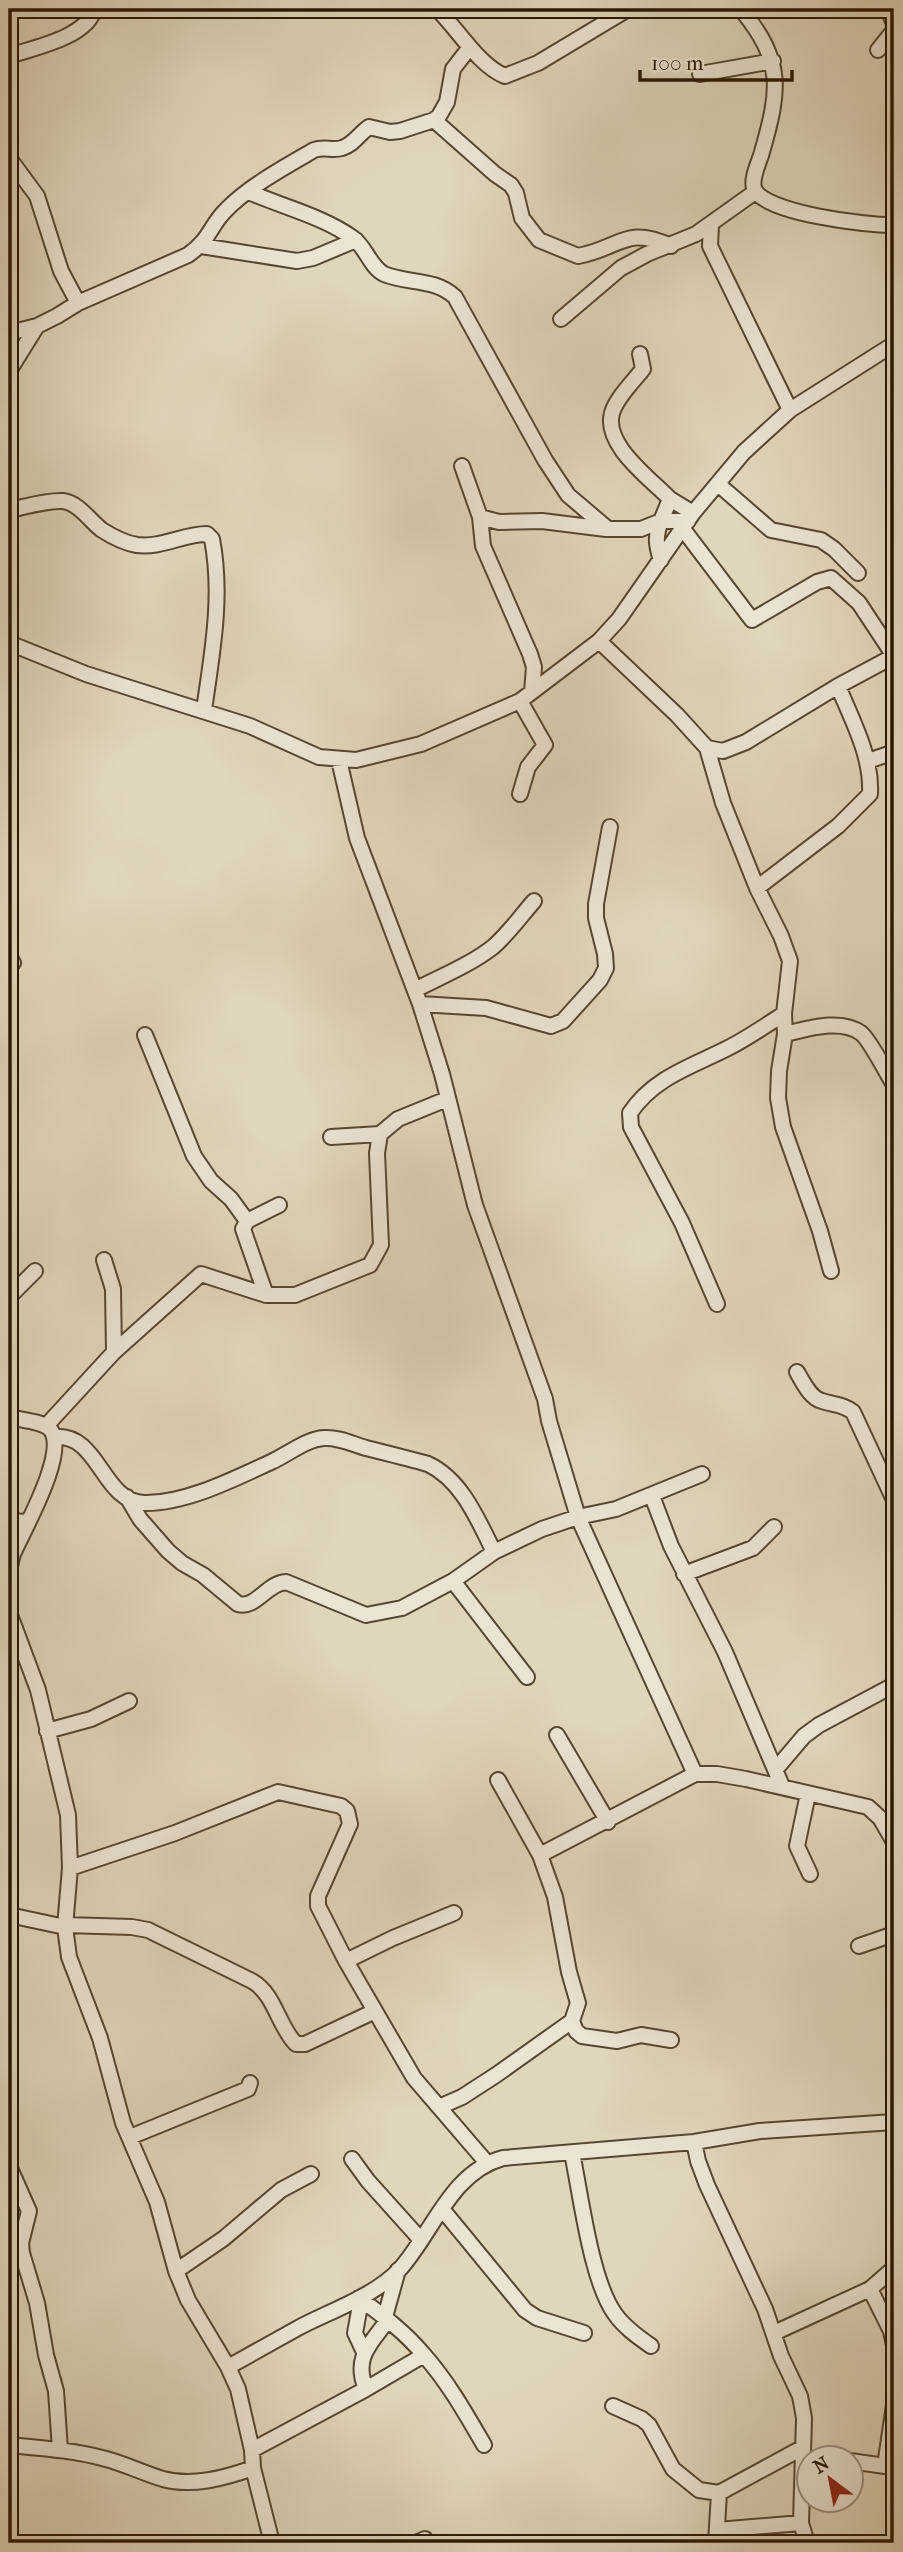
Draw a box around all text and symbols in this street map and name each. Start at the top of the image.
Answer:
scale bar [640,38,793,82]
text: 100 m [651,51,704,75]
north arrow [794,2444,864,2514]
text: N [810,2452,834,2479]

